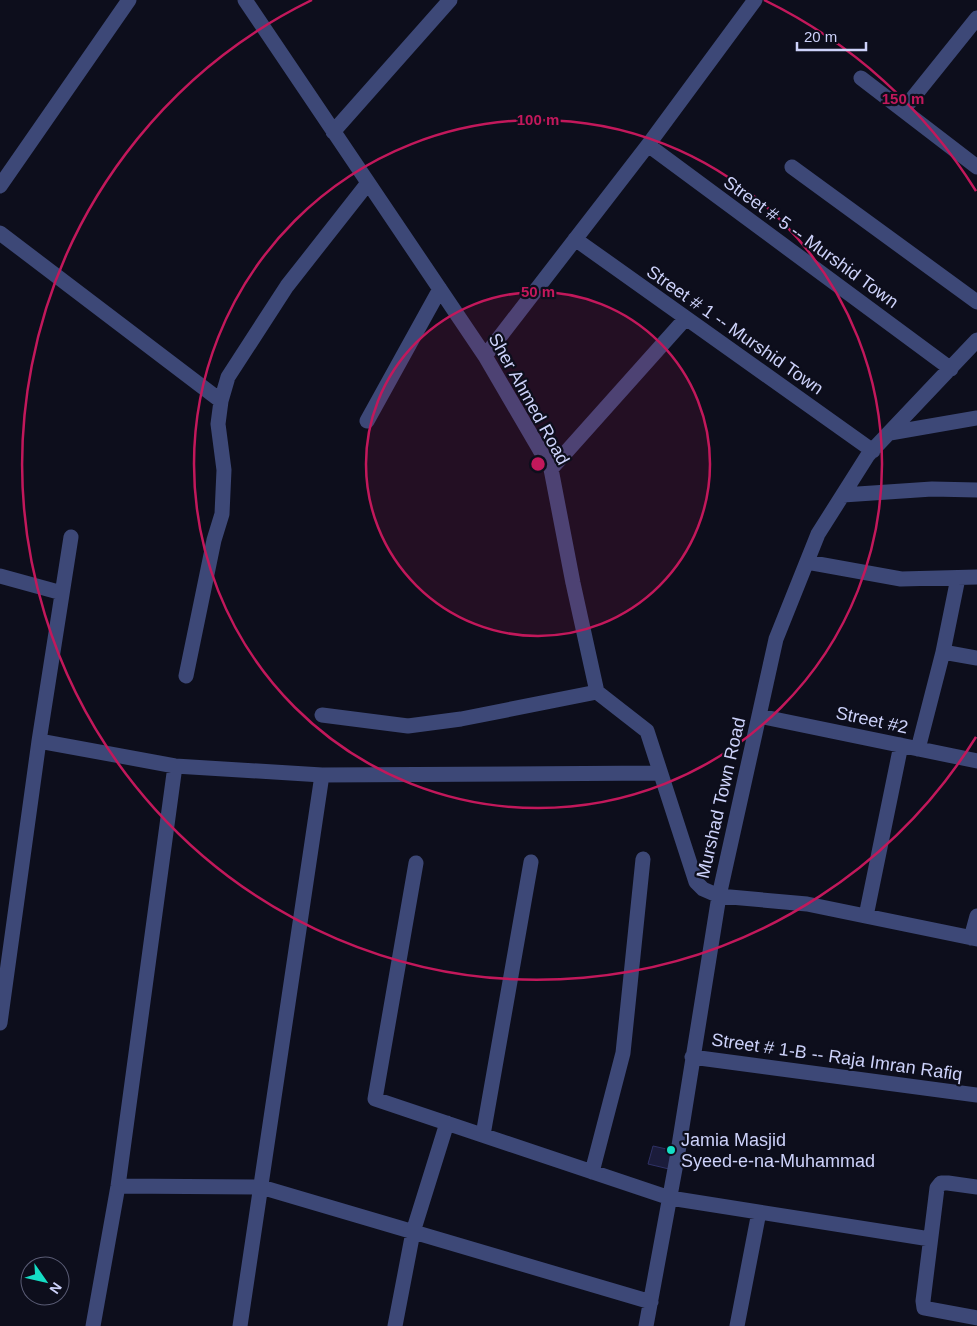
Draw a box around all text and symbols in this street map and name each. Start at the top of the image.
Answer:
scale bar [797,20,866,52]
text: 20 m [804,28,837,45]
text: 150 m [882,90,924,107]
text: 100 m [517,111,559,128]
street label: Street # 5 -- Murshid Town [720,172,902,312]
street label: Street # 1 -- Murshid Town [643,261,827,399]
text: 50 m [521,283,555,300]
street label: Sher Ahmed Road [485,330,573,468]
centre of rings [529,455,547,473]
street label: Street #2 [834,703,910,737]
street label: Murshad Town Road [693,715,749,881]
street label: Street # 1-B -- Raja Imran Rafiq [710,1029,964,1085]
place label: Jamia Masjid Syeed-e-na-Muhammad [681,1130,875,1171]
marker: Jamia Masjid Syeed-e-na-Muhammad [665,1144,677,1156]
north arrow [20,1256,70,1306]
text: N [46,1280,65,1297]

